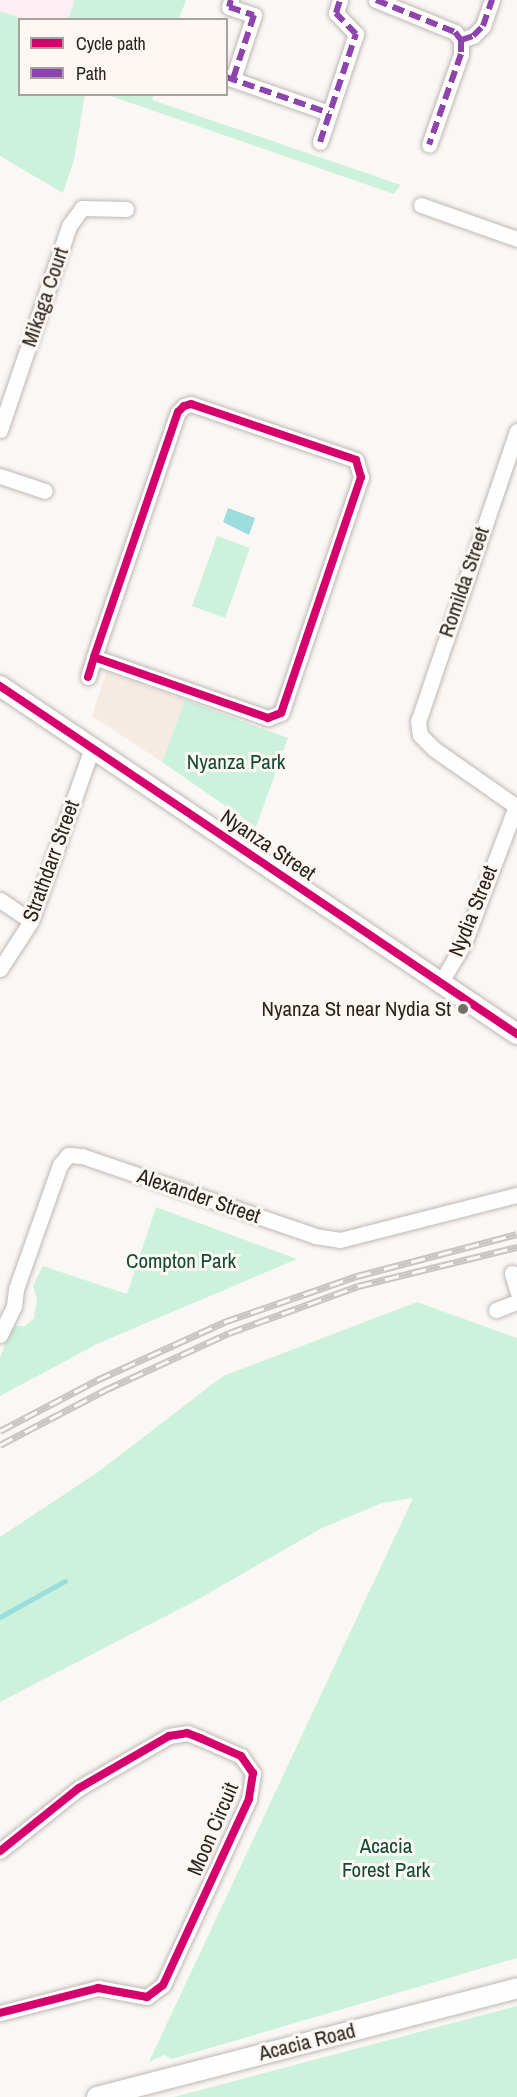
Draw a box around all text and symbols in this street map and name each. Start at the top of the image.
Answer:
legend [18,18,228,96]
text: Cycle path [76,31,146,56]
text: Path [76,61,106,86]
street label: Mikaga Court [16,244,74,350]
street label: Romilda Street [433,524,495,640]
park label: Nyanza Park [187,749,285,775]
street label: Strathdarr Street [17,797,85,925]
street label: Nyanza Street [216,804,320,886]
street label: Nydia Street [443,862,503,960]
place label: Nyanza St near Nydia St [261,996,451,1022]
marker: Nyanza St near Nydia St [456,1002,470,1016]
street label: Alexander Street [134,1163,264,1229]
park label: Compton Park [126,1248,236,1274]
street label: Moon Circuit [182,1779,244,1879]
park label: Acacia Forest Park [342,1833,430,1883]
street label: Acacia Road [256,2018,358,2066]

